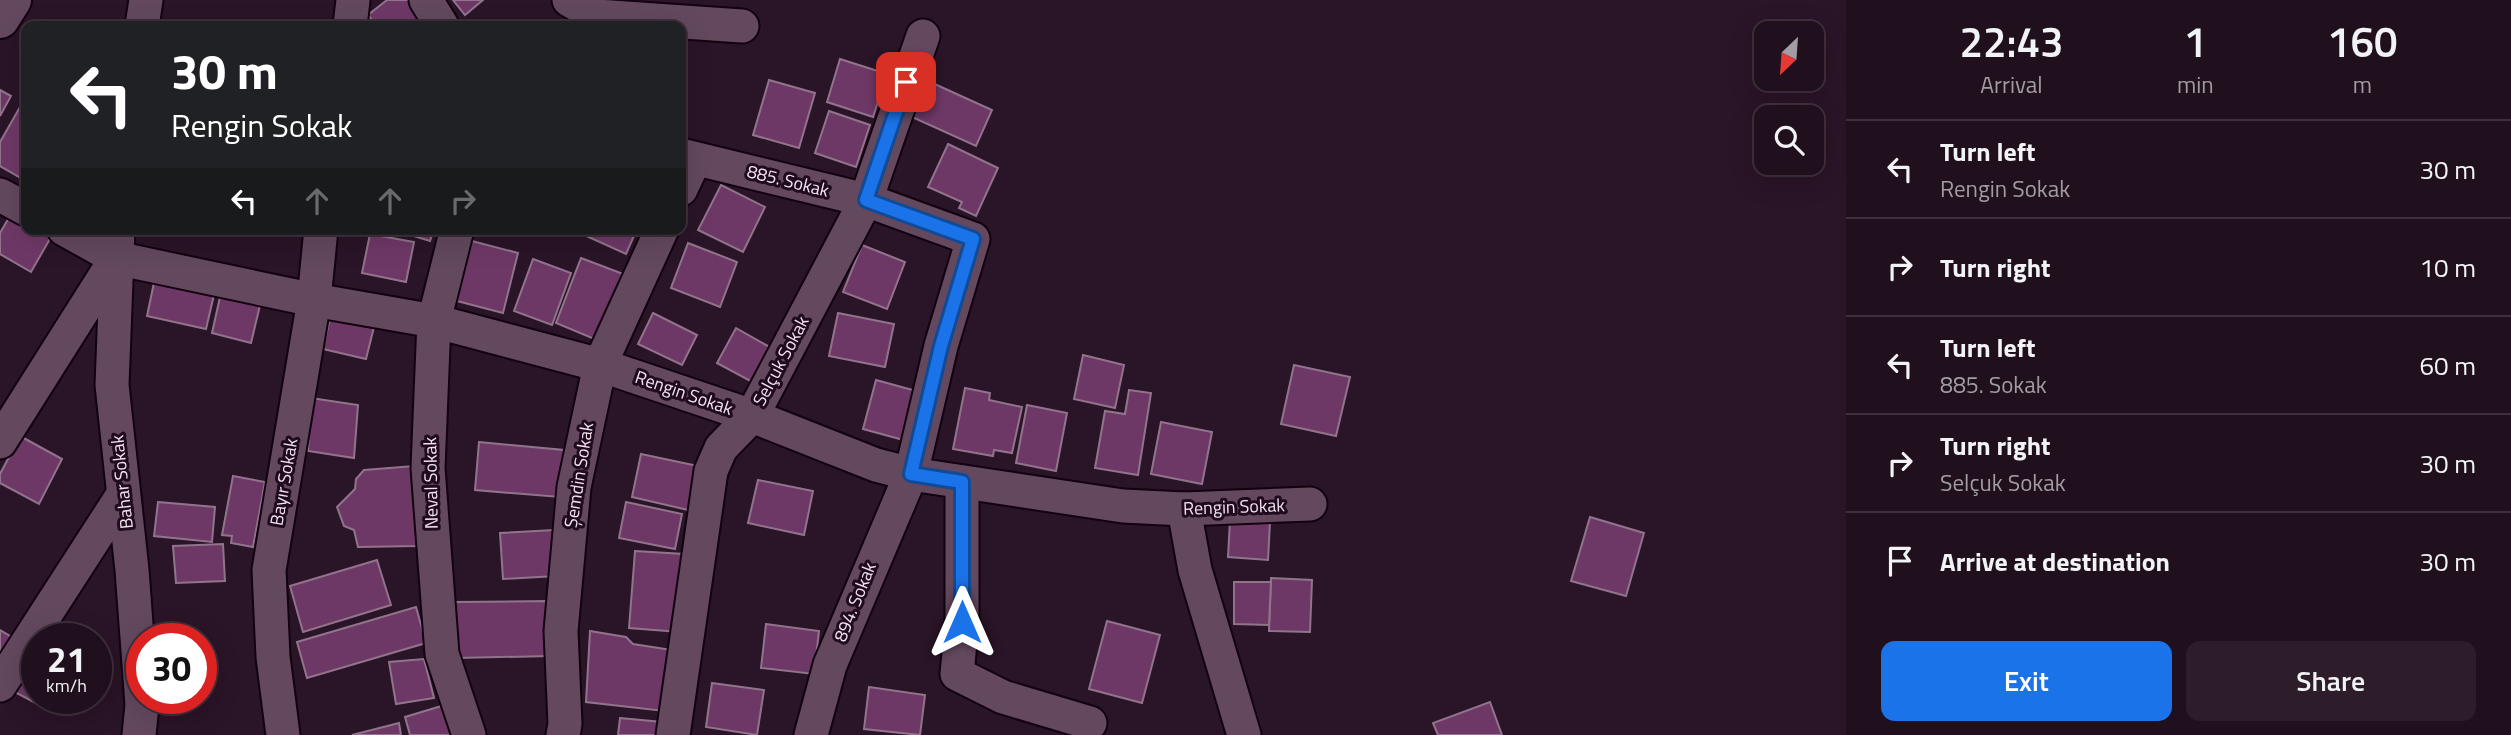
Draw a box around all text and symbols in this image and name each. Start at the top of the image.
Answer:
text: 22:43 [1959,9,2064,73]
text: 1 [2184,9,2207,73]
text: 160 [2327,9,2398,73]
north arrow [1754,21,1824,91]
map controls [1754,21,1824,175]
text: 30 m [171,33,278,108]
icon: left [56,49,147,140]
pin [876,52,936,112]
icon: arrive [887,63,925,101]
text: Arrival [1980,67,2043,102]
text: min [2177,67,2214,102]
text: m [2353,67,2372,102]
text: Rengin Sokak [171,101,352,149]
button: search [1754,105,1824,175]
text: Turn left [1940,132,2035,171]
icon: left [1881,150,1919,188]
text: 30 m [2419,150,2476,189]
street label: 885. Sokak [744,157,832,204]
text: Rengin Sokak [1940,171,2070,206]
icon: left [225,182,263,220]
icon: ahead [298,182,336,220]
icon: ahead [371,182,409,220]
icon: right [444,182,482,220]
icon: right [1881,248,1919,286]
text: Turn right [1940,248,2051,287]
text: 10 m [2419,248,2476,287]
street label: Selçuk Sokak [746,311,816,411]
text: Turn left [1940,328,2035,367]
icon: left [1881,346,1919,384]
text: 60 m [2419,346,2476,385]
street label: Rengin Sokak [632,363,737,422]
text: 885. Sokak [1940,367,2047,402]
street label: Şemdin Sokak [557,420,600,530]
text: Turn right [1940,426,2051,465]
street label: Bahar Sokak [103,433,140,530]
street label: Bayır Sokak [263,436,305,528]
street label: Neval Sokak [416,436,445,529]
icon: right [1881,444,1919,482]
text: 30 m [2419,444,2476,483]
text: Selçuk Sokak [1940,465,2066,500]
street label: Rengin Sokak [1183,491,1286,522]
icon: arrive [1881,542,1919,580]
text: Arrive at destination [1940,542,2170,581]
text: 30 m [2419,542,2476,581]
street label: 894. Sokak [826,558,883,646]
position arrow [925,585,999,659]
speed limit sign: 30 [126,623,217,714]
text: 21 [47,632,86,686]
button: Exit [1881,641,2172,721]
button: Share [2186,641,2476,721]
text: km/h [46,672,87,699]

